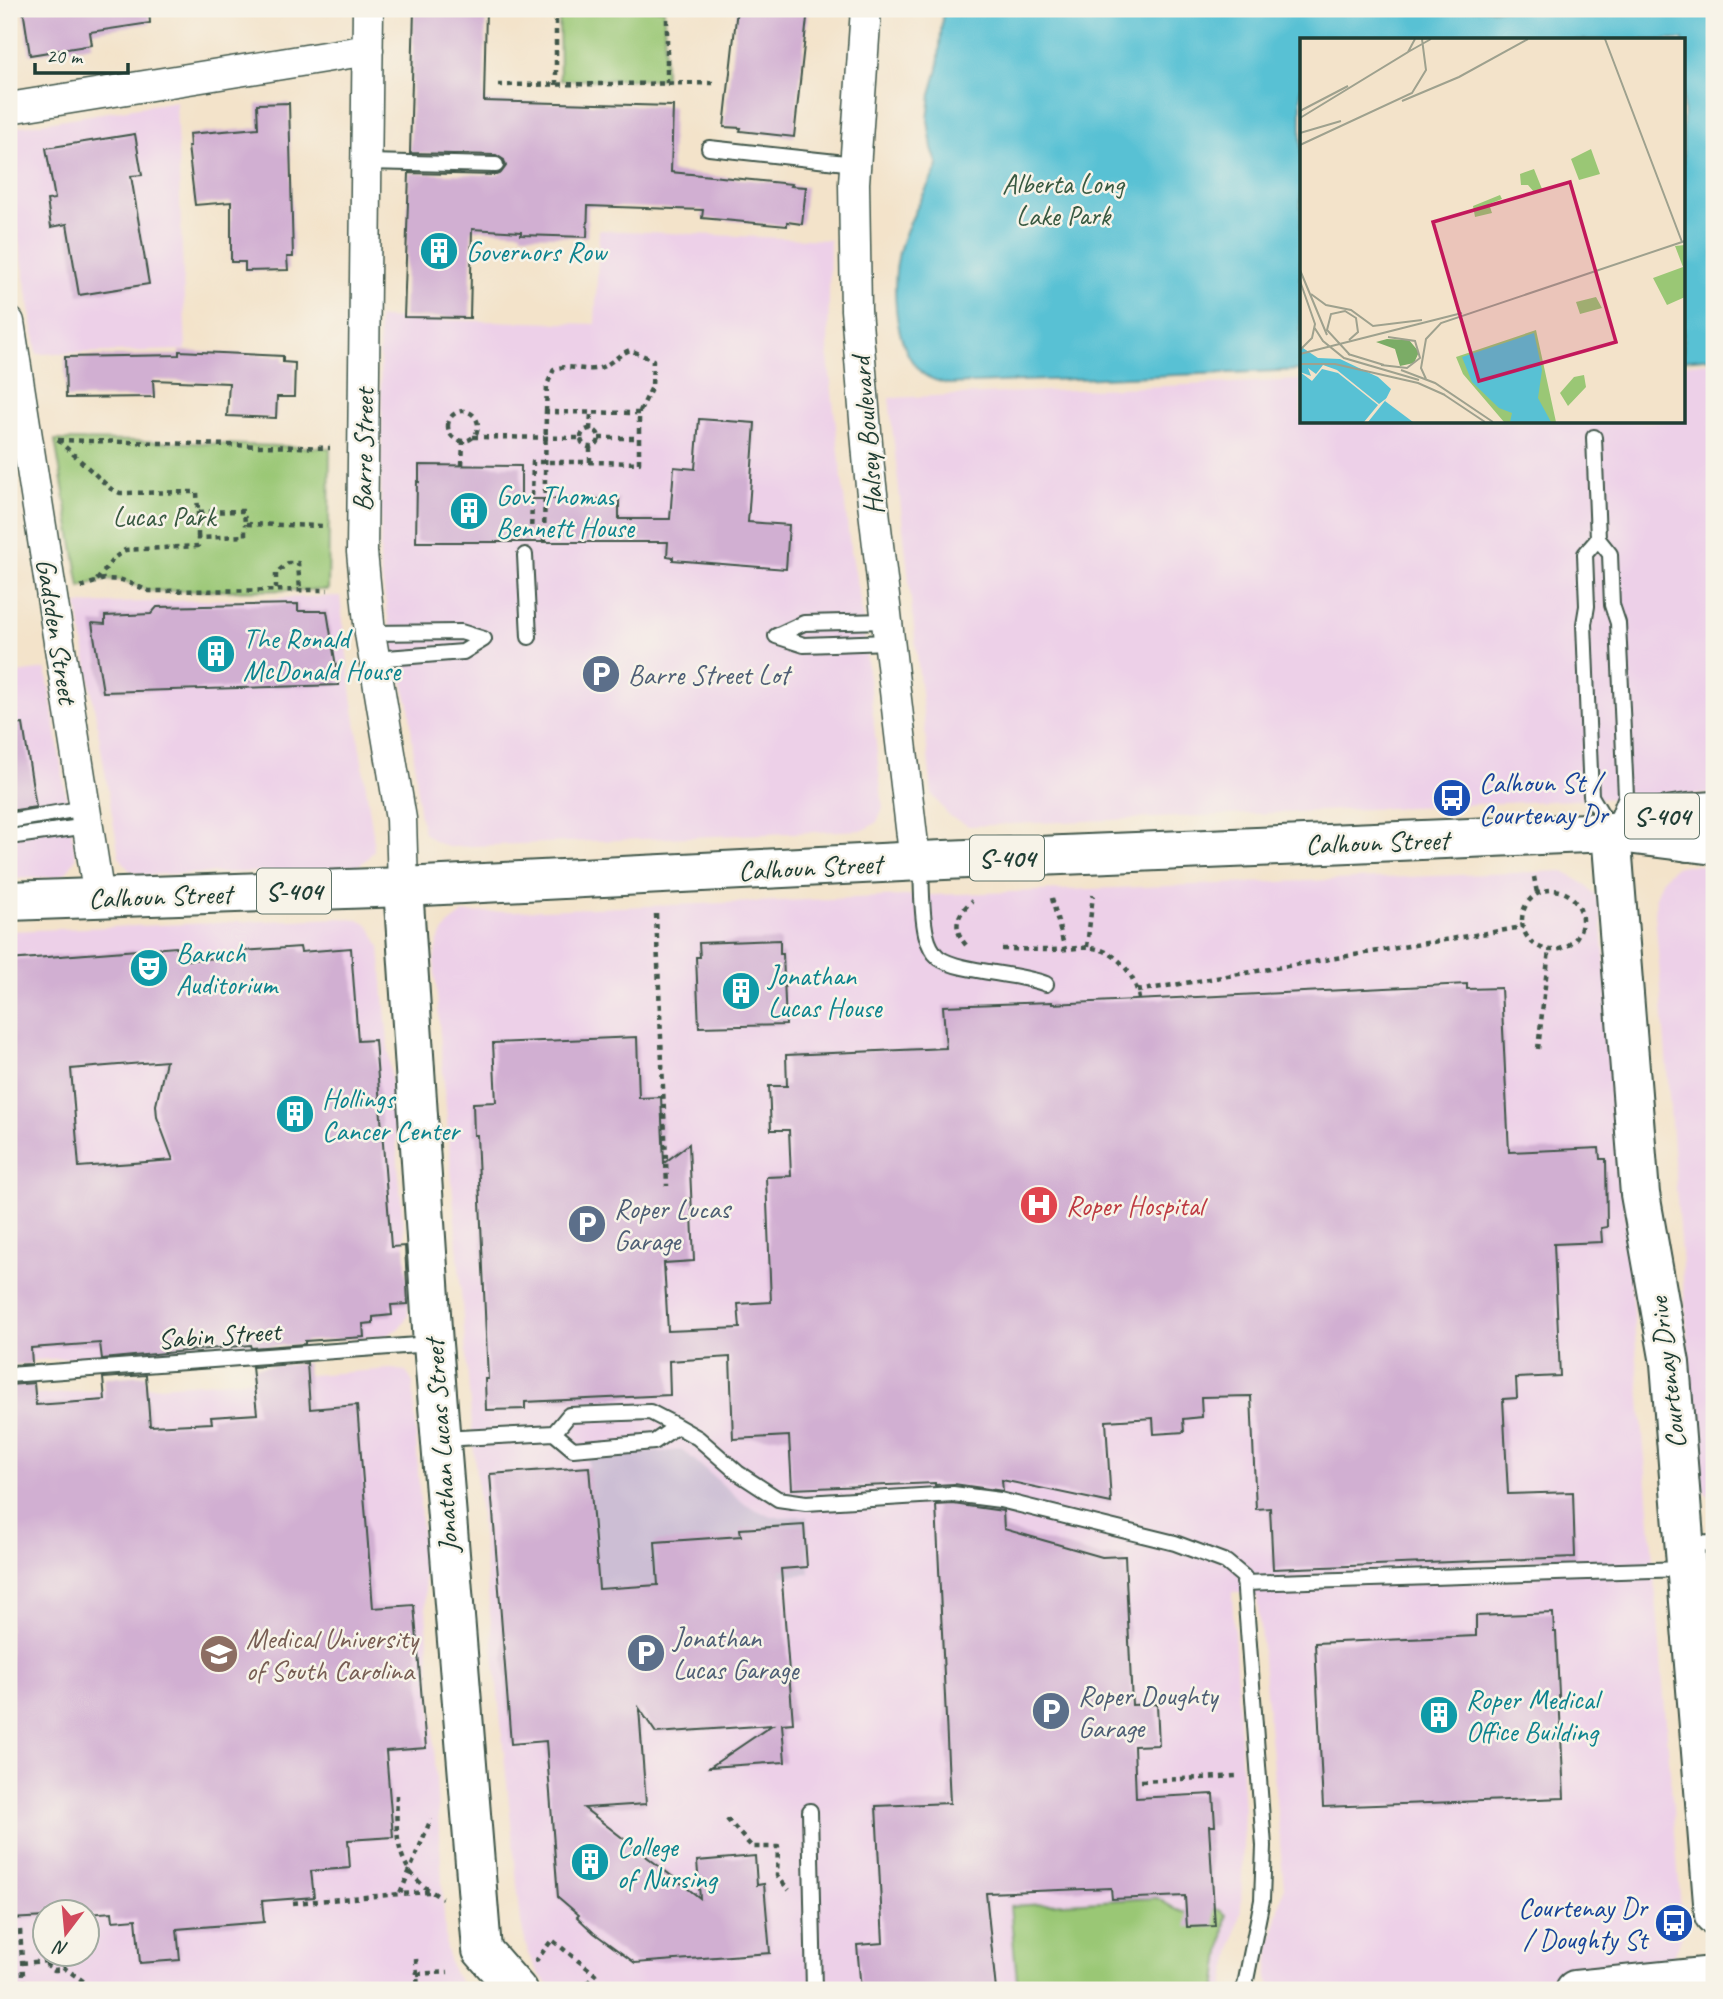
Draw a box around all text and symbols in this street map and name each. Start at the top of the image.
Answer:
scale bar [35,32,128,76]
inset map [1300,38,1684,424]
text: 20 m [46,43,84,69]
park label: Alberta Long Lake Park [1002,166,1126,233]
building icon: Governors Row [418,230,460,272]
place label: Governors Row [466,234,609,269]
street label: Halsey Boulevard [842,352,891,516]
street label: Barre Street [344,385,382,512]
place label: Gov. Thomas Bennett House [496,478,636,545]
building icon: Gov. Thomas Bennett House [448,490,490,532]
park label: Lucas Park [113,499,218,534]
street label: Gadsden Street [28,556,86,709]
place label: The Ronald McDonald House [243,621,402,688]
building icon: The Ronald McDonald House [195,633,237,675]
parking icon: Barre Street Lot [580,653,622,695]
place label: Barre Street Lot [628,657,793,692]
place label: Calhoun St / Courtenay Dr [1479,765,1610,832]
bus stop icon: Calhoun St / Courtenay Dr [1431,777,1473,819]
road number: S-404 [1625,794,1699,838]
street label: Calhoun Street [1305,822,1453,862]
road number: S-404 [970,836,1044,880]
street label: Calhoun Street [737,846,886,888]
road number: S-404 [257,869,331,914]
street label: Calhoun Street [88,876,236,916]
place label: Baruch Auditorium [176,935,279,1002]
theatre icon: Baruch Auditorium [128,947,170,989]
place label: Jonathan Lucas House [766,958,883,1025]
building icon: Jonathan Lucas House [720,970,762,1012]
place label: Hollings Cancer Center [322,1081,461,1148]
building icon: Hollings Cancer Center [274,1093,316,1135]
hospital icon: Roper Hospital [1018,1184,1060,1226]
place label: Roper Hospital [1066,1188,1209,1223]
place label: Roper Lucas Garage [614,1191,732,1258]
parking icon: Roper Lucas Garage [566,1203,608,1245]
street label: Courtenay Drive [1640,1293,1694,1451]
street label: Sabin Street [157,1313,284,1357]
street label: Jonathan Lucas Street [416,1334,466,1556]
place label: Jonathan Lucas Garage [671,1620,800,1687]
place label: Medical University of South Carolina [246,1621,420,1688]
parking icon: Jonathan Lucas Garage [625,1632,667,1674]
school or university icon: Medical University of South Carolina [198,1633,240,1675]
place label: Roper Doughty Garage [1078,1678,1220,1745]
place label: Roper Medical Office Building [1466,1682,1604,1749]
parking icon: Roper Doughty Garage [1030,1690,1072,1732]
building icon: Roper Medical Office Building [1418,1694,1460,1736]
place label: College of Nursing [617,1829,718,1896]
building icon: College of Nursing [569,1841,611,1883]
place label: Courtenay Dr / Doughty St [1518,1890,1650,1957]
north arrow [32,1898,102,1968]
bus stop icon: Courtenay Dr / Doughty St [1653,1902,1695,1944]
text: N [50,1934,71,1962]

